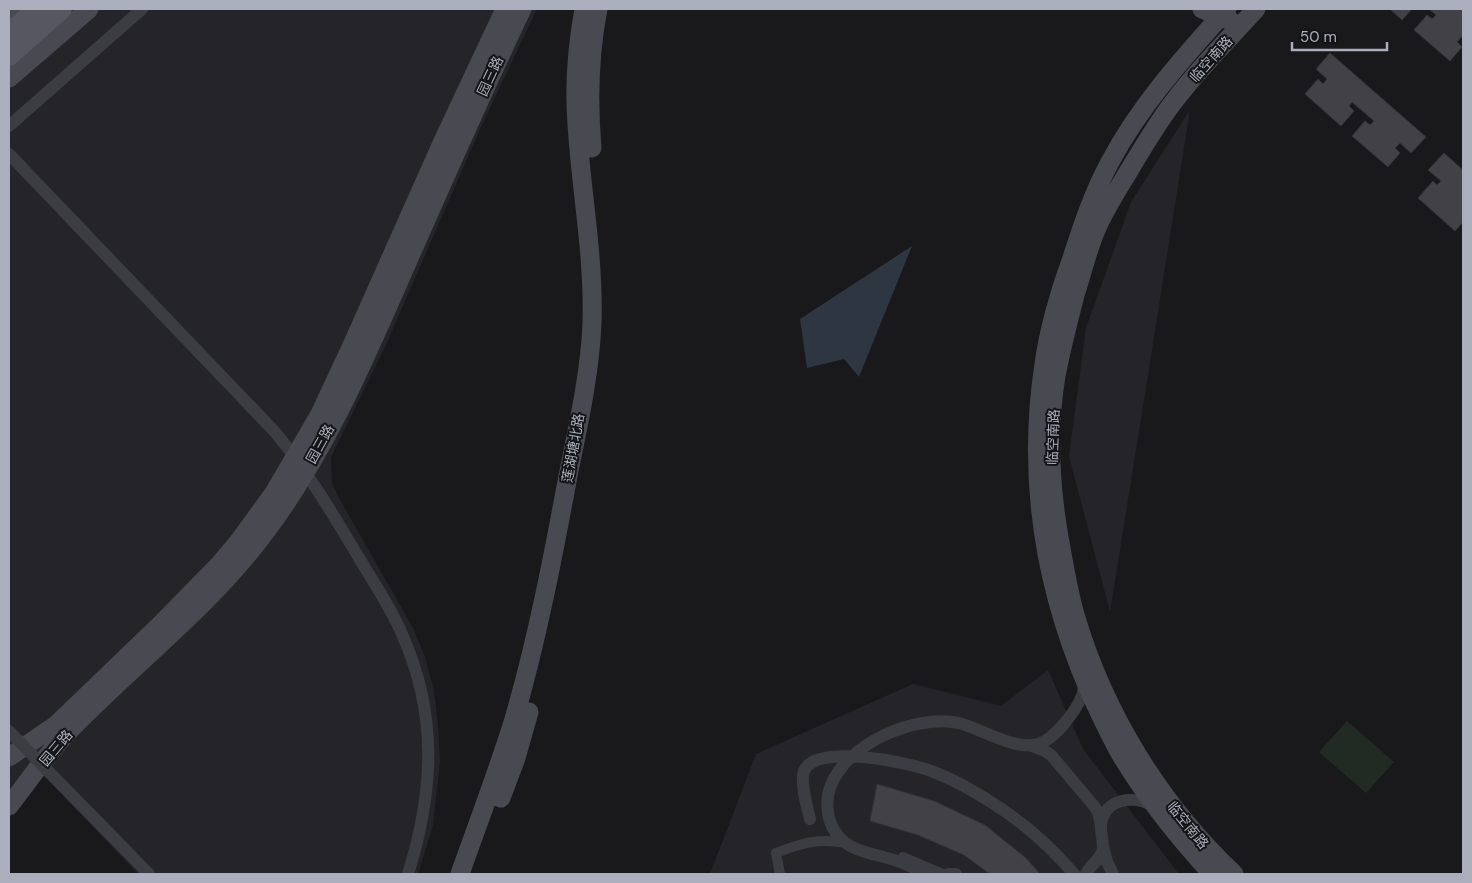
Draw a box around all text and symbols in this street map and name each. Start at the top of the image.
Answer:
scale bar [1292,20,1387,52]
text: 50 m [1300,27,1337,47]
street label: 临空南路 [1186,32,1236,86]
street label: 园三路 [473,53,507,99]
street label: 临空南路 [1043,409,1063,465]
street label: 莲湖塘北路 [558,412,588,484]
street label: 园三路 [302,421,338,467]
street label: 园三路 [36,726,76,770]
street label: 临空南路 [1163,798,1213,852]

